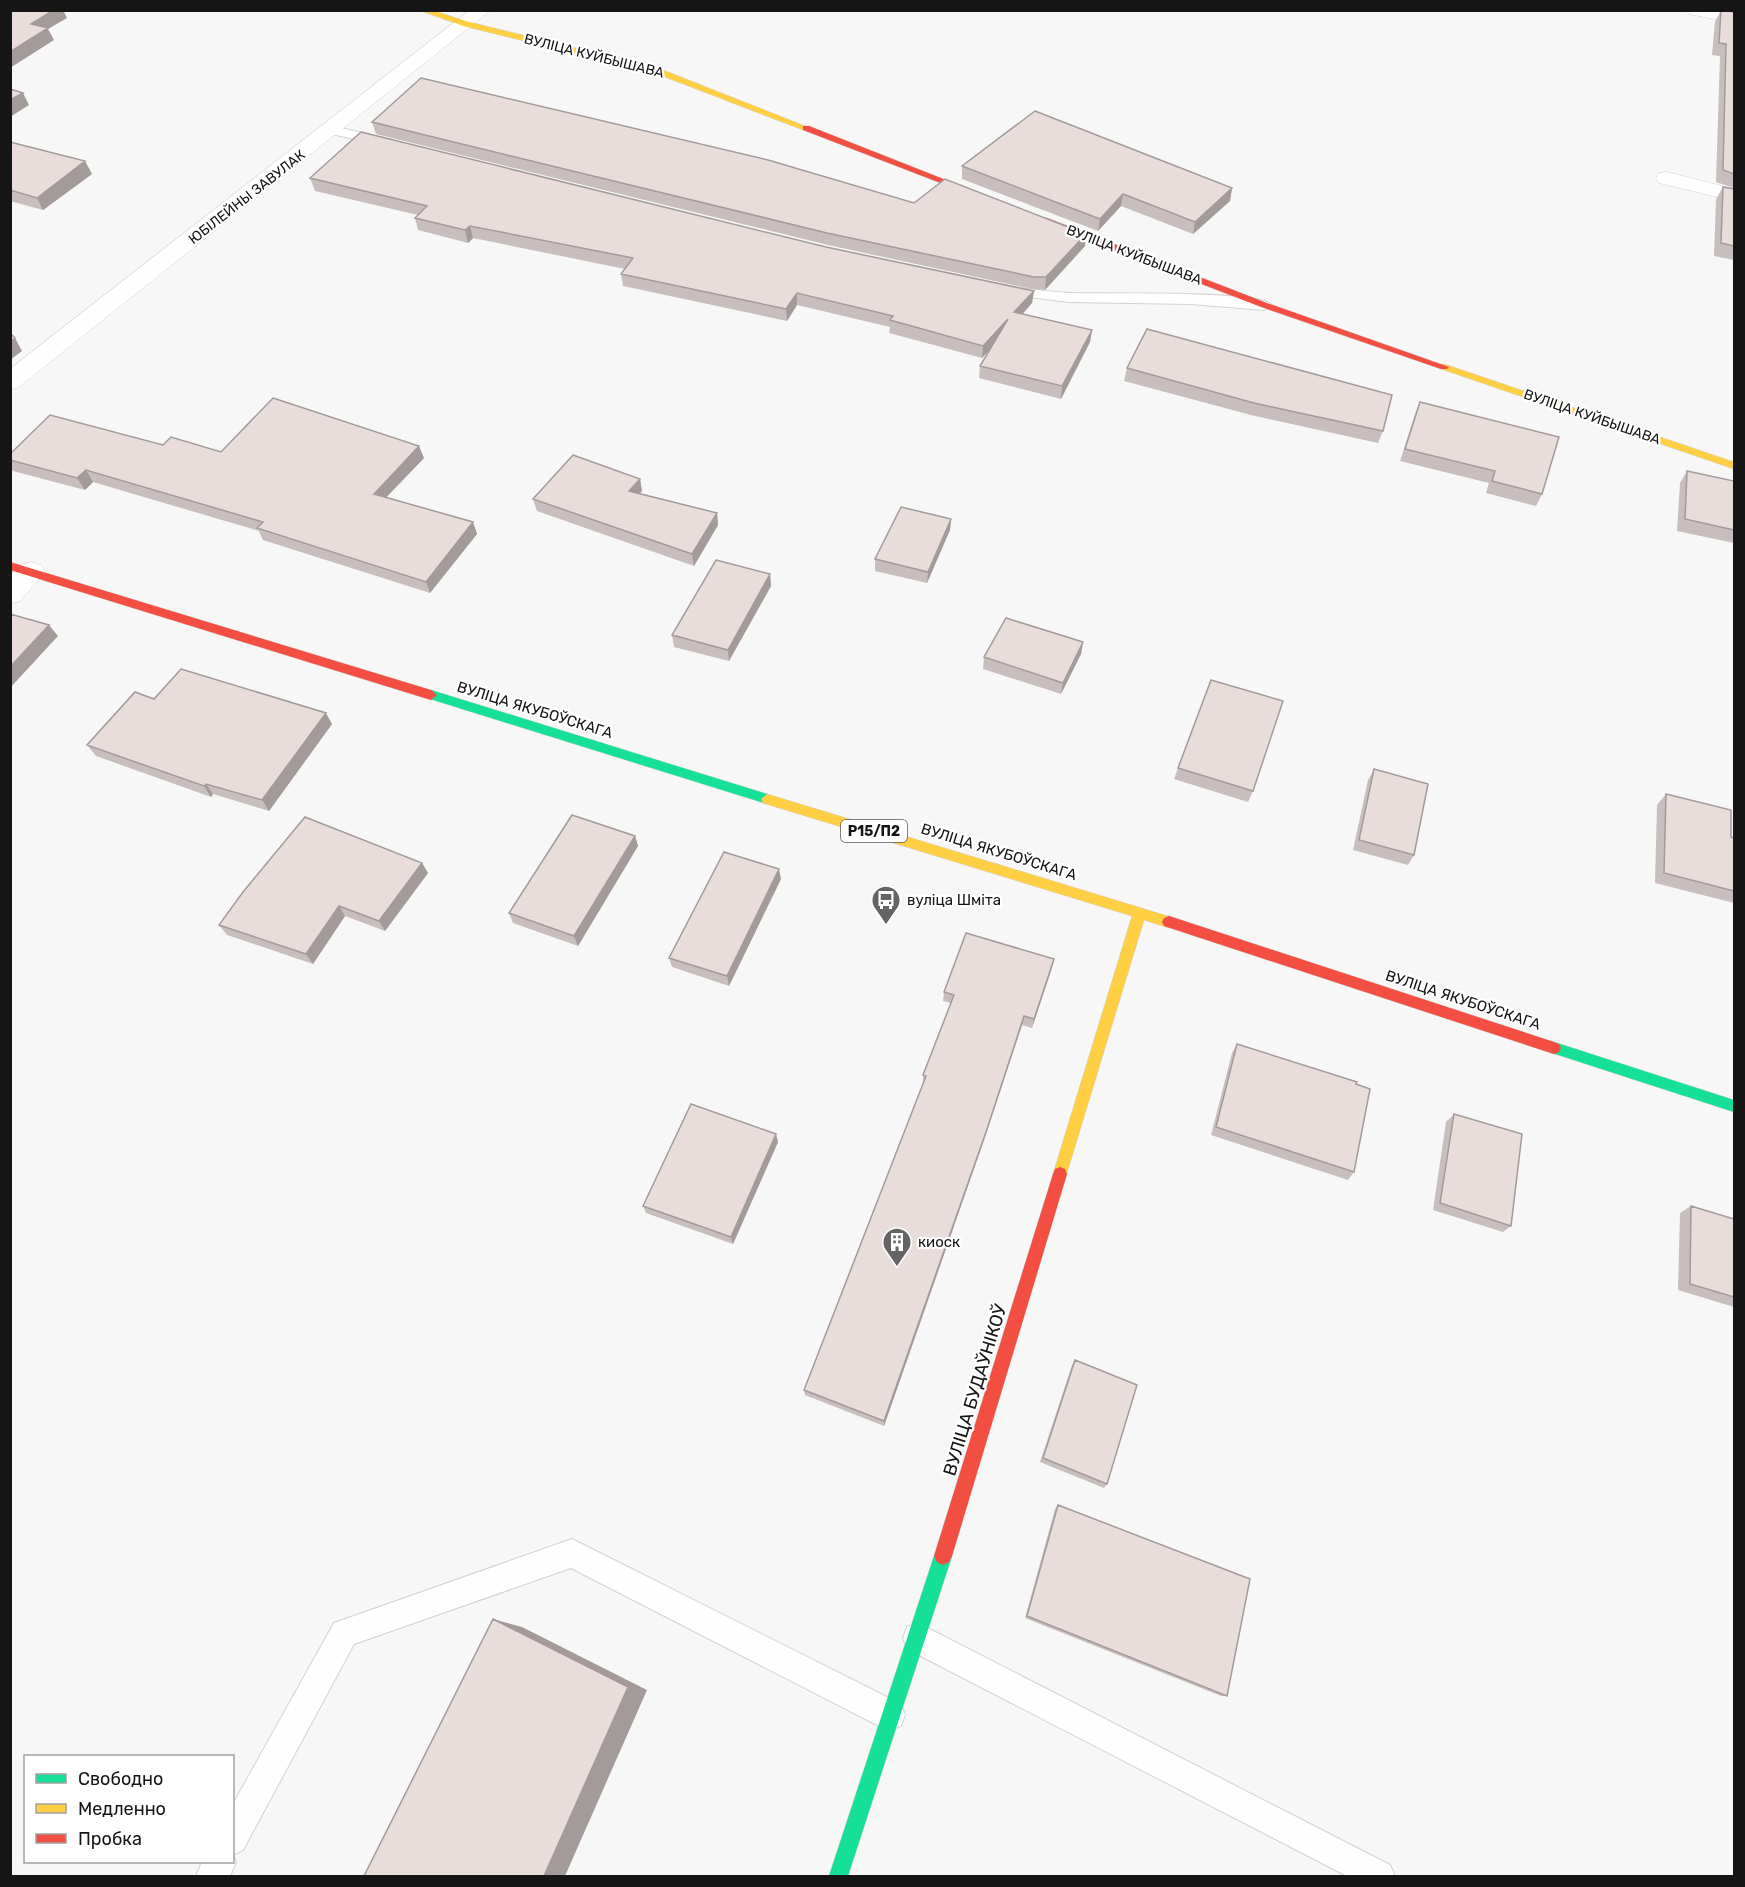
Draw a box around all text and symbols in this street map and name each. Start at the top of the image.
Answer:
street label: ВУЛІЦА КУЙБЫШАВА [522,29,667,82]
street label: ЮБІЛЕЙНЫ ЗАВУЛАК [185,145,309,248]
street label: ВУЛІЦА КУЙБЫШАВА [1064,220,1205,289]
street label: ВУЛІЦА КУЙБЫШАВА [1521,385,1664,449]
street label: ВУЛІЦА ЯКУБОЎСКАГА [455,678,615,742]
road number: Р15/П2 [841,820,907,842]
street label: ВУЛІЦА ЯКУБОЎСКАГА [919,820,1079,884]
bus stop icon: вуліца Шміта [870,884,902,926]
place label: вуліца Шміта [907,891,1001,909]
street label: ВУЛІЦА ЯКУБОЎСКАГА [1383,966,1543,1034]
building icon: киоск [881,1226,913,1268]
place label: киоск [918,1233,960,1251]
street label: ВУЛІЦА БУДАЎНІКОЎ [938,1301,1012,1478]
legend [24,1755,234,1863]
text: Свободно [78,1768,163,1790]
text: Медленно [78,1798,166,1820]
text: Пробка [78,1828,142,1850]

